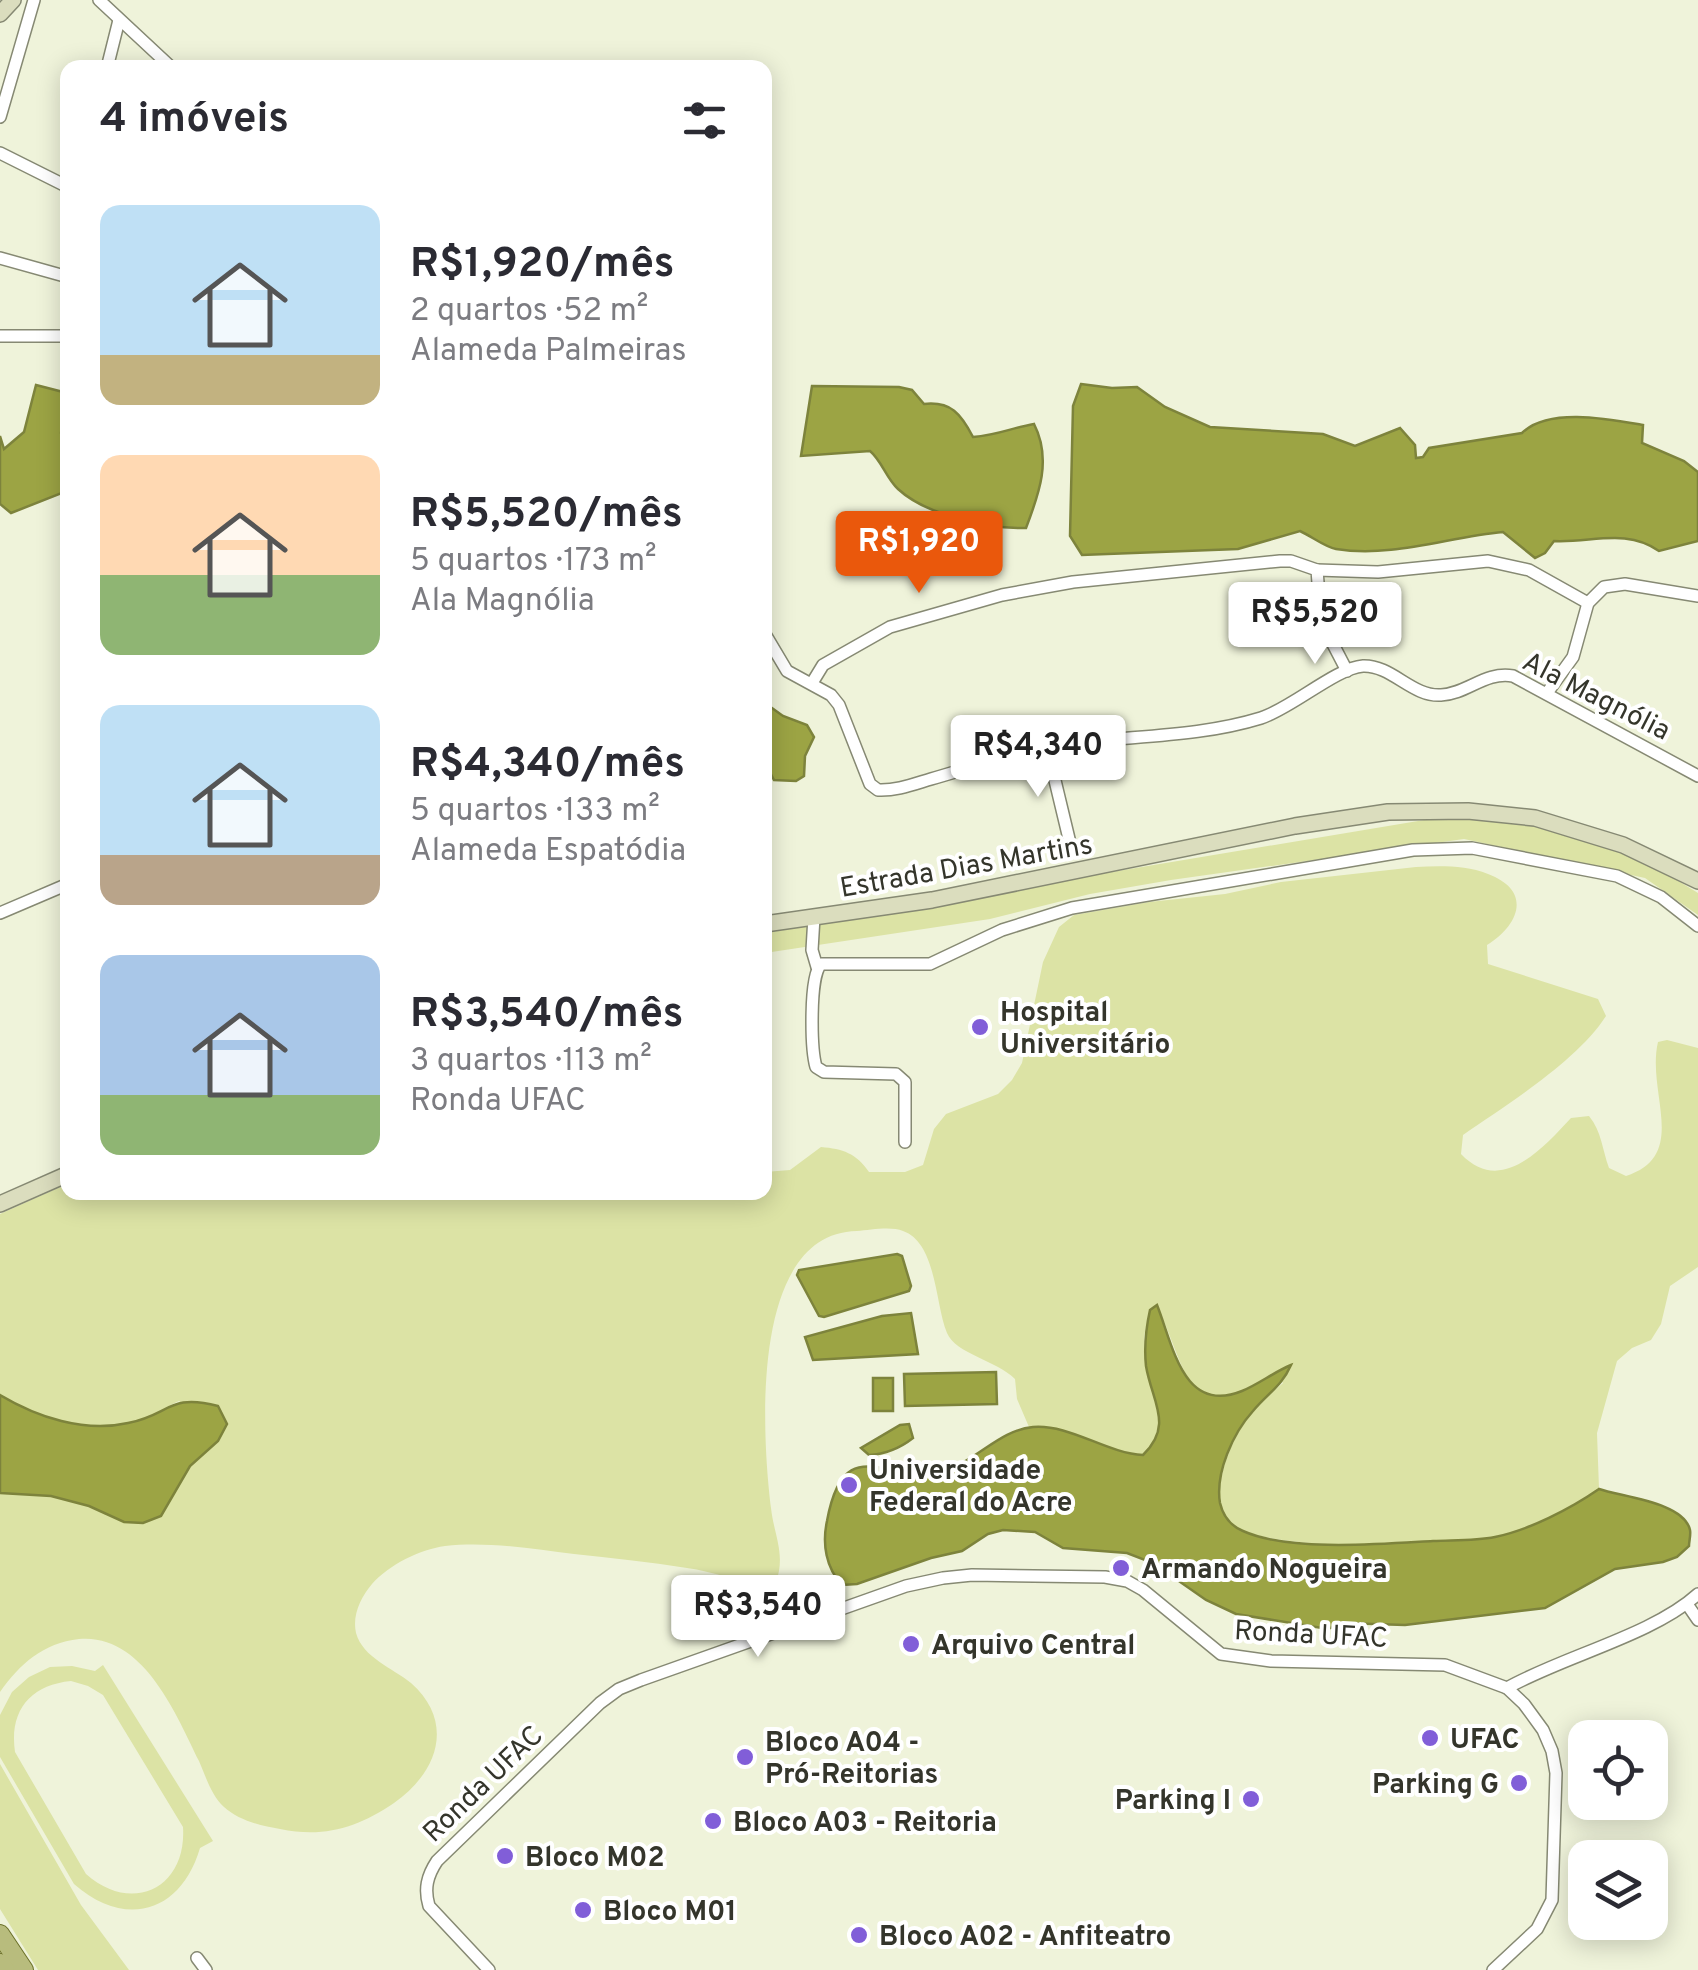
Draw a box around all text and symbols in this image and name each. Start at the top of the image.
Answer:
icon: filters [677,93,732,148]
text: 4 imóveis [100,94,289,147]
text: R$1,920/mês [410,239,674,292]
icon: home [180,245,300,365]
text: 2 quartos · 52 m² [410,292,648,332]
text: Alameda Palmeiras [410,332,686,372]
text: R$5,520/mês [410,489,683,542]
icon: home [180,495,300,615]
pin: R$1,920 [827,511,1011,596]
text: R$1,920 [858,523,980,563]
text: 5 quartos · 173 m² [410,542,657,582]
text: Ala Magnólia [410,582,594,622]
pin: R$5,520 [1223,582,1407,667]
text: R$5,520 [1250,594,1380,634]
street label: Ala Magnólia [1516,645,1676,750]
pin: R$4,340 [946,715,1130,800]
text: R$4,340 [973,727,1103,767]
text: R$4,340/mês [410,739,685,792]
icon: home [180,745,300,865]
text: 5 quartos · 133 m² [410,792,660,832]
street label: Estrada Dias Martins [837,828,1096,908]
text: Alameda Espatódia [410,832,686,872]
text: R$3,540/mês [410,989,683,1042]
icon: home [180,995,300,1115]
place label: Hospital Universitário [1000,996,1170,1064]
marker: Hospital Universitário [969,1016,991,1038]
text: 3 quartos · 113 m² [410,1042,652,1082]
text: Ronda UFAC [410,1082,586,1122]
place label: Universidade Federal do Acre [869,1454,1072,1522]
marker: Universidade Federal do Acre [838,1474,860,1496]
place label: Armando Nogueira [1141,1553,1388,1589]
marker: Armando Nogueira [1110,1557,1132,1579]
pin: R$3,540 [666,1575,850,1660]
text: R$3,540 [693,1587,823,1627]
street label: Ronda UFAC [1233,1614,1389,1658]
place label: Arquivo Central [931,1629,1135,1665]
marker: Arquivo Central [900,1633,922,1655]
street label: Ronda UFAC [416,1719,552,1852]
map controls [1568,1720,1668,1940]
button: locate [1568,1720,1668,1820]
place label: UFAC [1450,1723,1519,1759]
place label: Bloco A04 - Pró-Reitorias [765,1726,938,1794]
marker: UFAC [1419,1727,1441,1749]
marker: Bloco A04 - Pró-Reitorias [734,1746,756,1768]
place label: Parking G [1372,1768,1499,1804]
marker: Parking G [1508,1772,1530,1794]
place label: Parking I [1115,1784,1231,1820]
marker: Parking I [1240,1788,1262,1810]
place label: Bloco A03 - Reitoria [733,1806,997,1842]
marker: Bloco A03 - Reitoria [702,1810,724,1832]
button: layers [1568,1840,1668,1940]
place label: Bloco M02 [525,1841,665,1877]
marker: Bloco M02 [494,1845,516,1867]
place label: Bloco M01 [603,1895,737,1931]
marker: Bloco M01 [572,1899,594,1921]
place label: Bloco A02 - Anfiteatro [879,1920,1171,1956]
marker: Bloco A02 - Anfiteatro [848,1924,870,1946]

